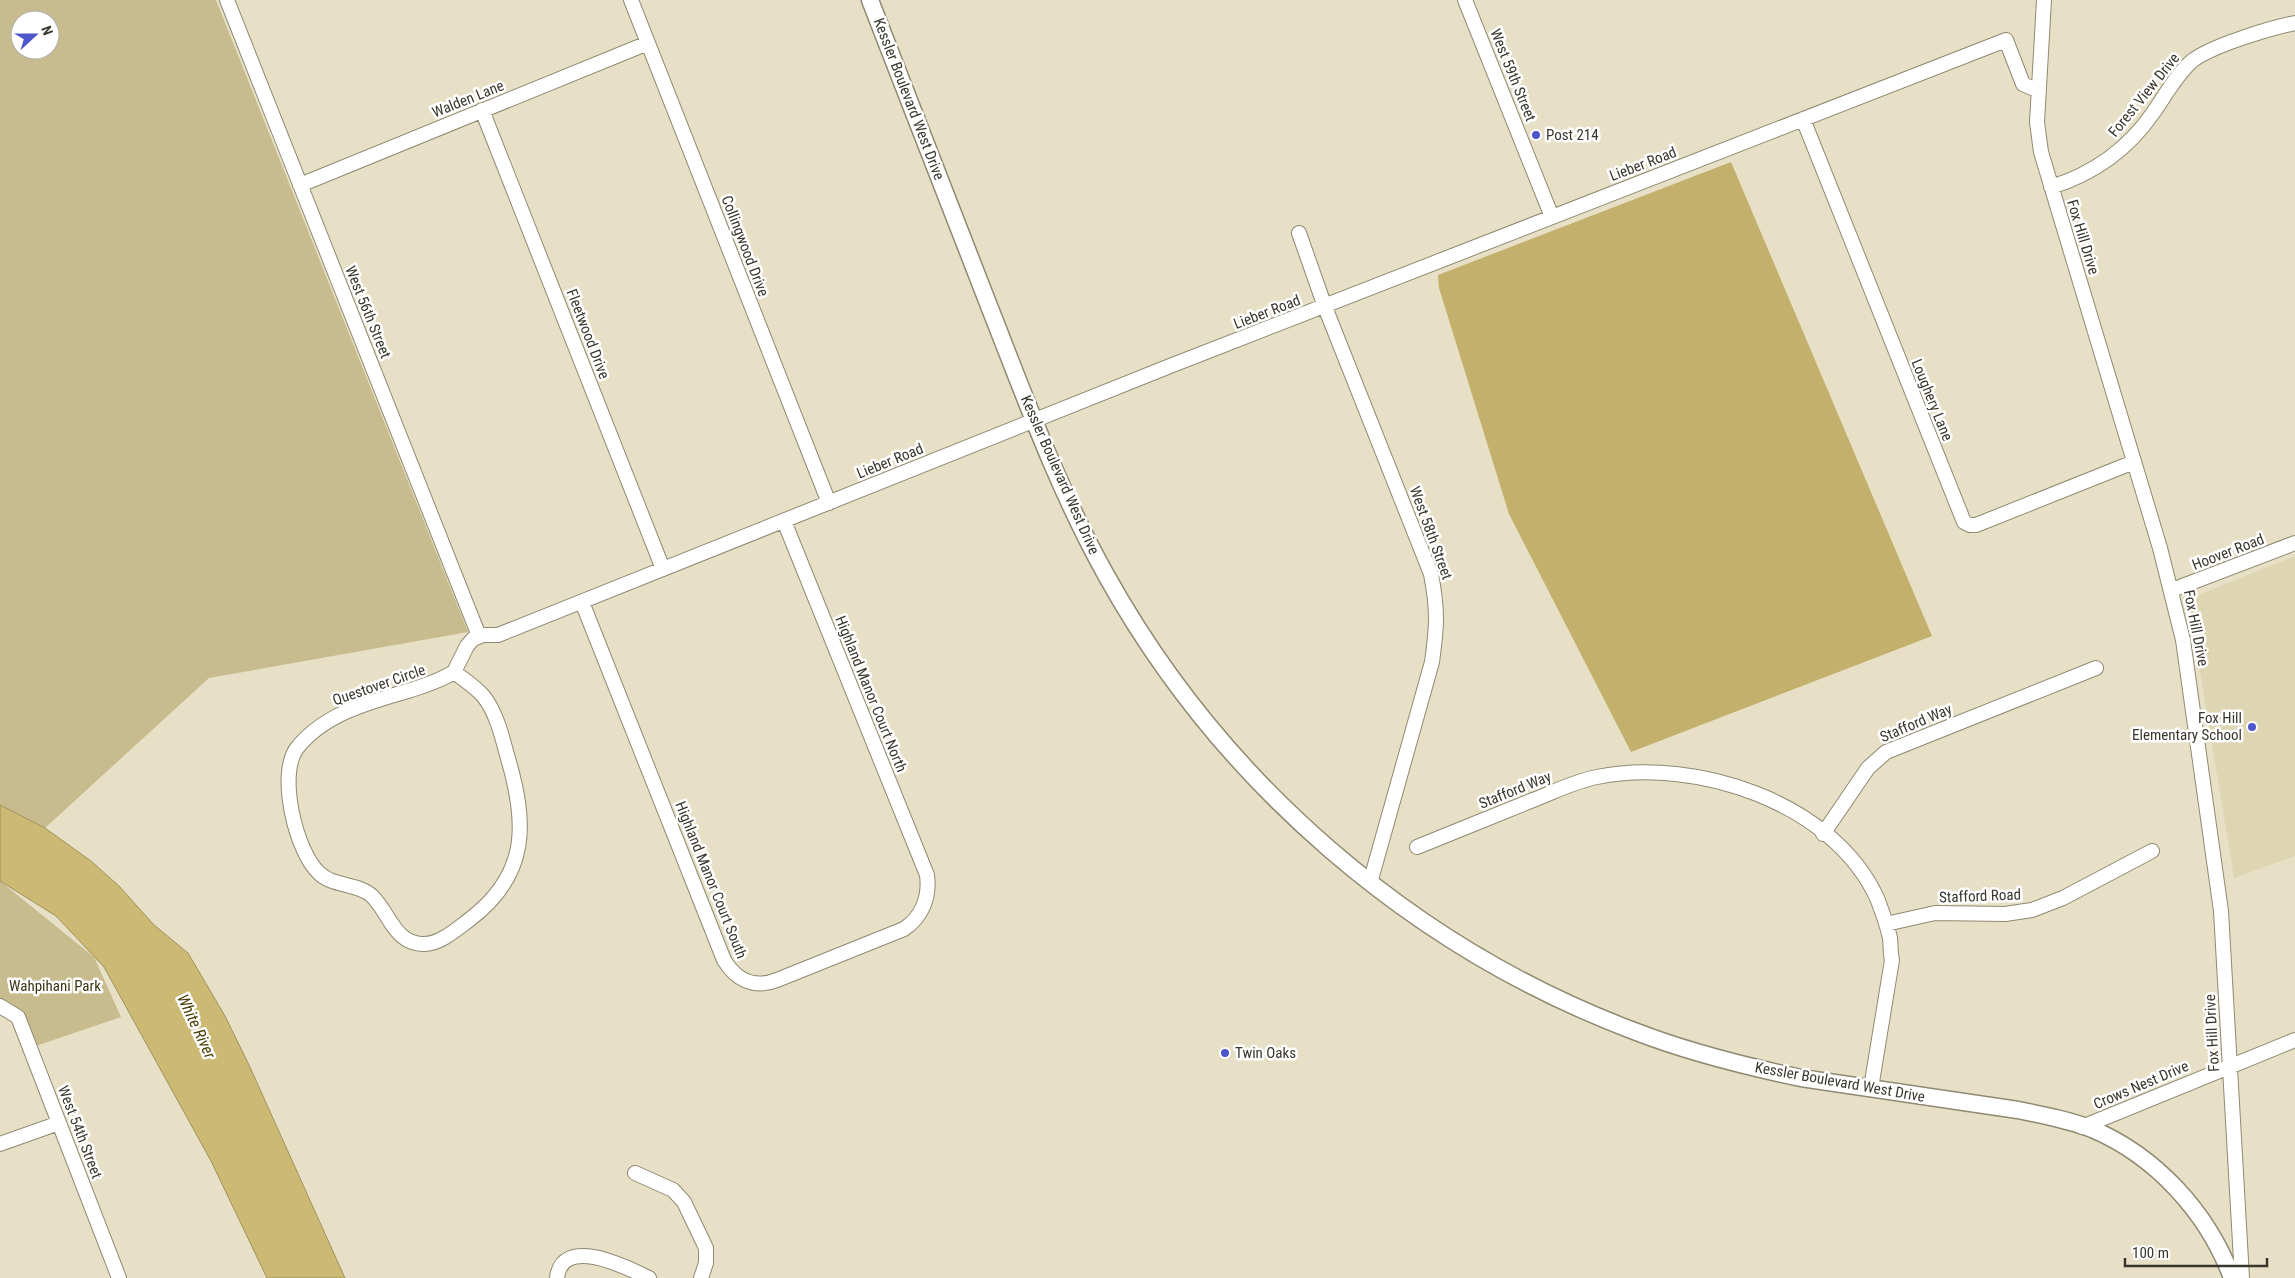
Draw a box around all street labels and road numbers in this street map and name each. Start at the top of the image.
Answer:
street label: Kessler Boulevard West Drive [870,15,948,183]
street label: West 59th Street [1486,26,1540,124]
street label: Forest View Drive [2105,49,2183,141]
street label: Walden Lane [430,76,506,122]
street label: Lieber Road [1607,143,1679,185]
street label: Collingwood Drive [717,193,773,299]
street label: Fox Hill Drive [2063,197,2103,277]
street label: West 56th Street [341,263,395,361]
street label: Fleetwood Drive [563,287,613,381]
street label: Lieber Road [1231,291,1303,333]
street label: Loughery Lane [1907,356,1957,444]
street label: Kessler Boulevard West Drive [1017,393,1103,557]
street label: Lieber Road [854,440,926,482]
street label: West 58th Street [1406,484,1456,582]
street label: Hoover Road [2189,530,2267,574]
street label: Fox Hill Drive [2180,588,2212,668]
street label: Highland Manor Court North [831,613,911,775]
street label: Questover Circle [330,661,428,709]
street label: Stafford Way [1877,700,1955,746]
street label: Stafford Way [1476,767,1554,813]
street label: Highland Manor Court South [671,799,751,961]
street label: Stafford Road [1939,886,2021,906]
street label: Fox Hill Drive [2201,994,2223,1072]
street label: Crows Nest Drive [2091,1057,2191,1113]
street label: Kessler Boulevard West Drive [1754,1058,1926,1106]
street label: West 54th Street [54,1083,106,1181]

